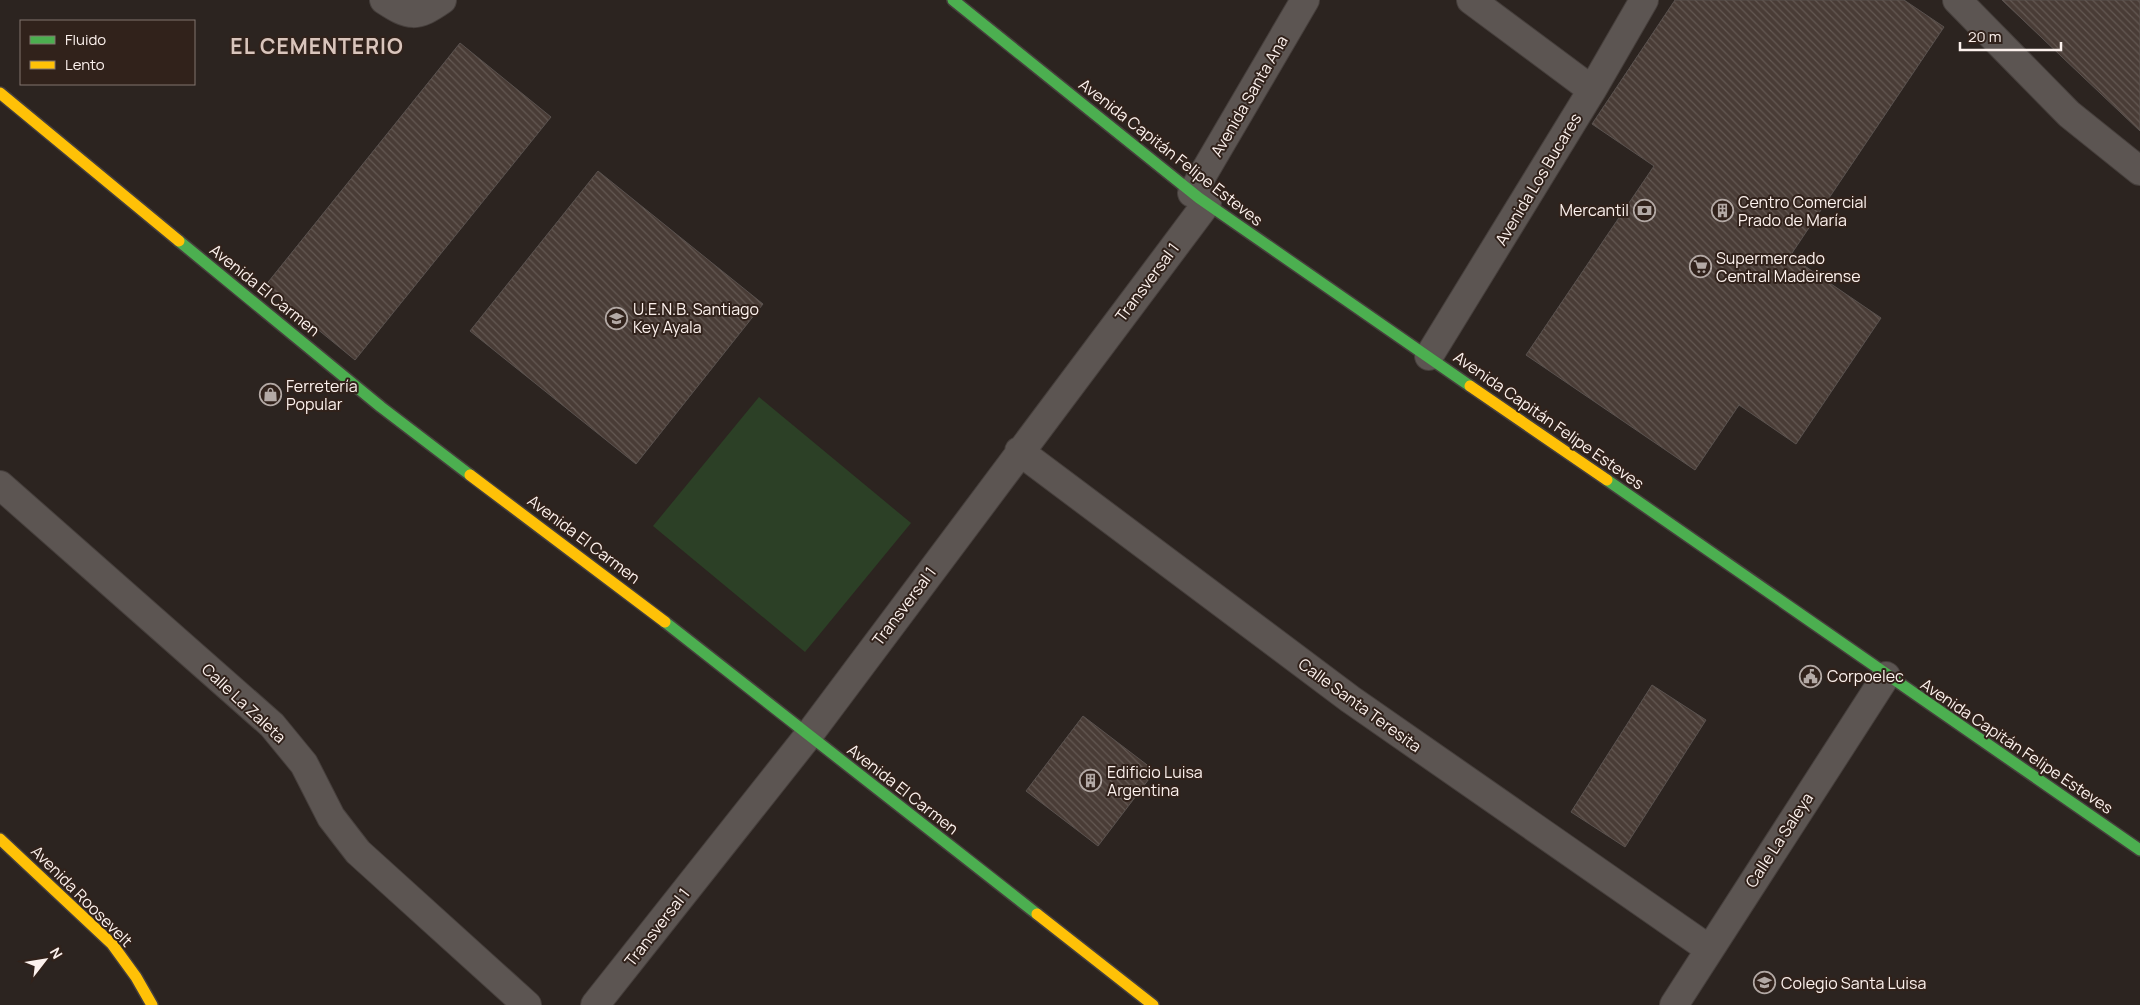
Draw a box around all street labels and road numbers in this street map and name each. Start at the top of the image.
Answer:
street label: Avenida Santa Ana [1205,31,1293,161]
street label: Avenida Capitán Felipe Esteves [1075,73,1267,231]
street label: Avenida Los Bucares [1490,109,1586,249]
street label: Transversal 1 [1110,238,1184,326]
street label: Avenida El Carmen [205,239,325,341]
street label: Avenida Capitán Felipe Esteves [1449,346,1649,494]
street label: Avenida El Carmen [523,489,645,589]
street label: Transversal 1 [867,562,941,650]
street label: Calle Santa Teresita [1294,653,1426,757]
street label: Calle La Zaleta [197,658,291,748]
street label: Avenida Capitán Felipe Esteves [1916,673,2118,819]
street label: Avenida El Carmen [843,739,963,839]
street label: Calle La Saleya [1740,788,1818,892]
street label: Avenida Roosevelt [27,841,137,951]
street label: Transversal 1 [619,883,695,971]

